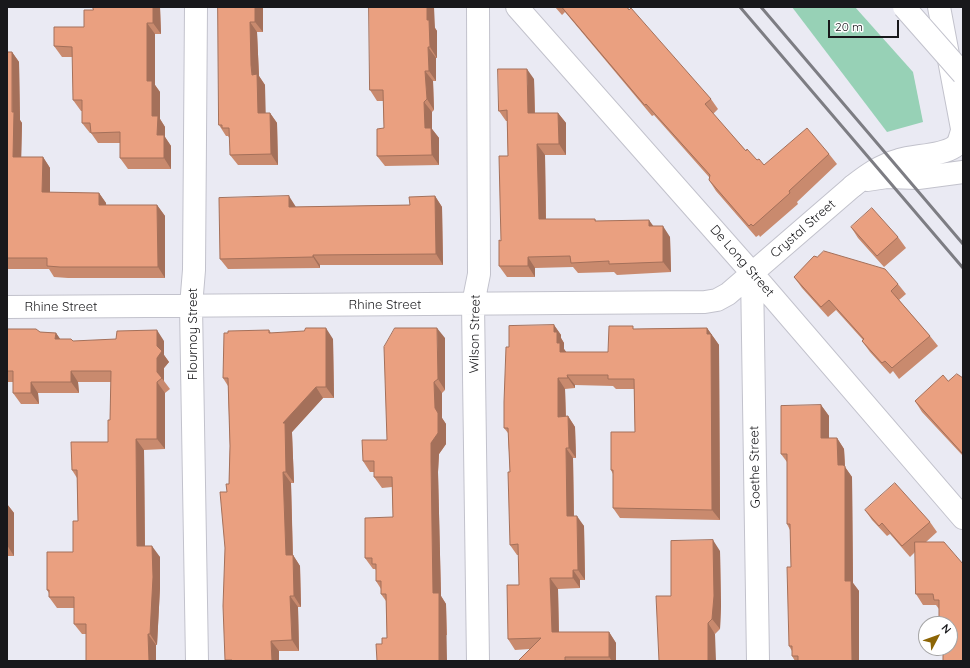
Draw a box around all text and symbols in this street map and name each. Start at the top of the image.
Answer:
scale bar [830,12,901,38]
text: 20 m [835,19,863,34]
street label: Crystal Street [767,196,839,262]
street label: De Long Street [707,222,777,300]
street label: Flournoy Street [185,288,201,380]
street label: Wilson Street [467,294,483,374]
street label: Rhine Street [349,297,421,313]
street label: Rhine Street [25,299,97,315]
street label: Goethe Street [746,426,764,508]
north arrow [918,616,958,656]
text: N [938,621,954,636]

